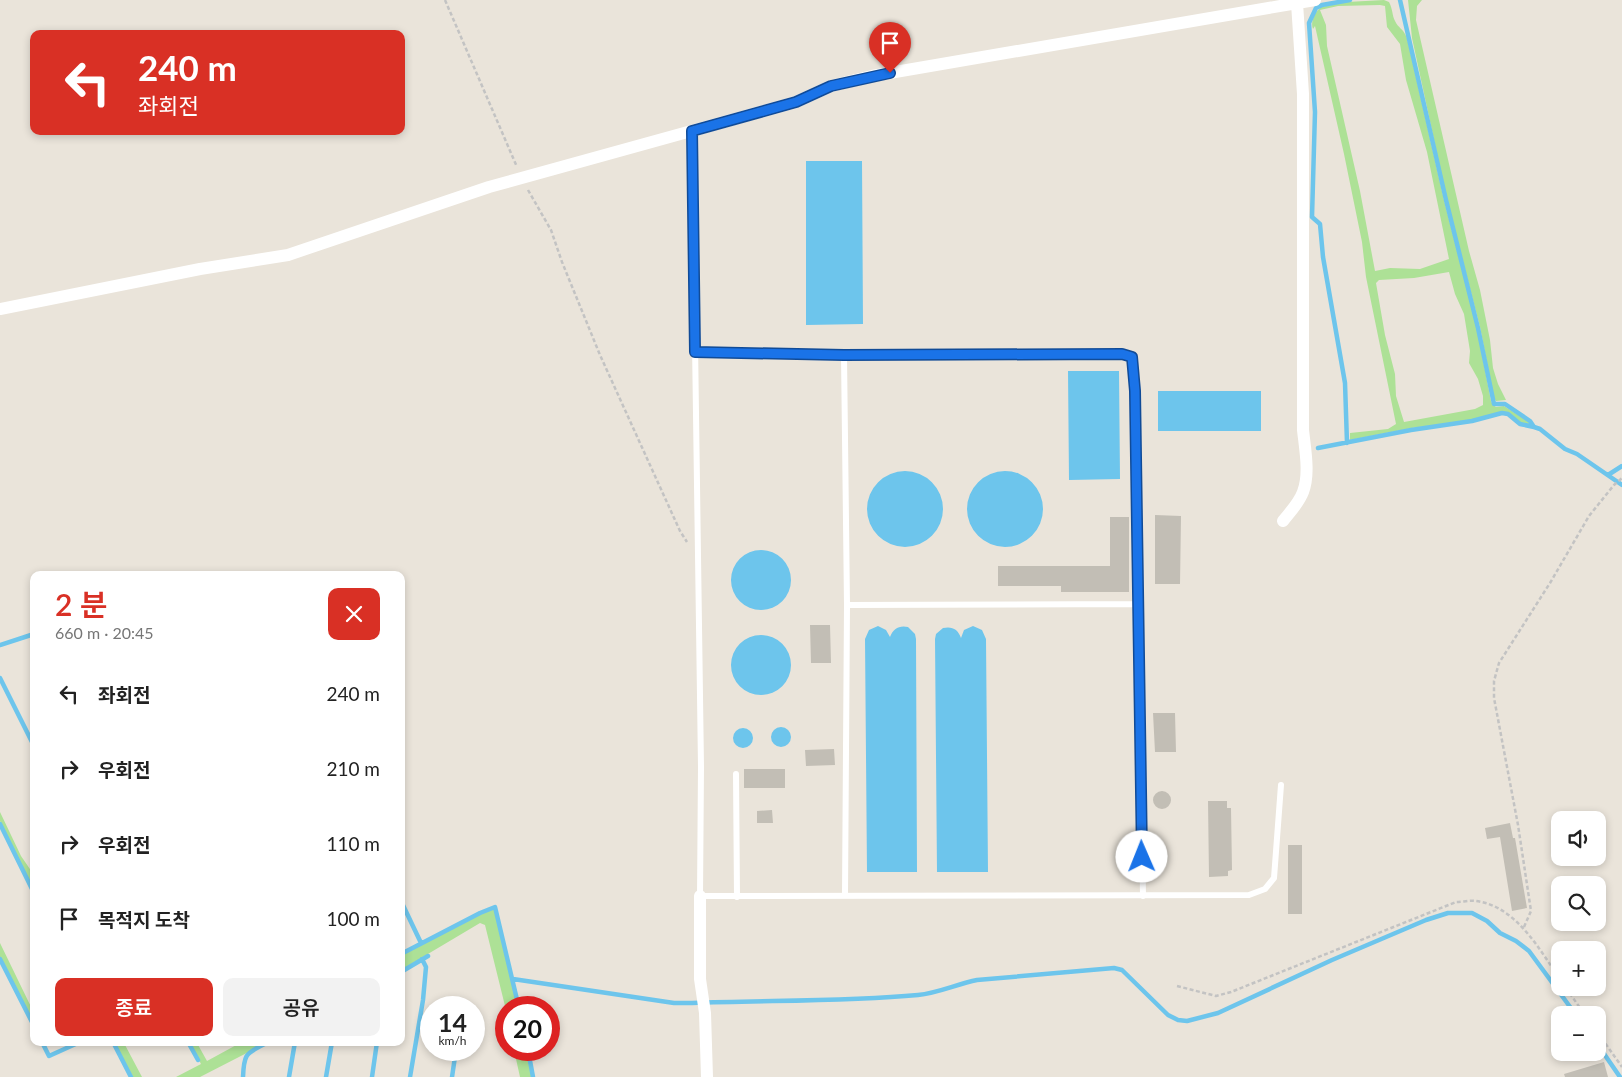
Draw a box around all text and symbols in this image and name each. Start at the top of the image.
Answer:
pin [869,22,911,73]
icon: arrive [876,29,904,57]
text: 240 m [138,46,237,88]
icon: left [55,50,120,115]
text: 좌회전 [138,92,199,119]
text: 2 분 [55,586,107,622]
button: close [328,588,380,640]
text: 660 m · 20:45 [55,623,154,642]
icon: left [55,680,83,708]
text: 240 m [326,682,380,705]
text: 좌회전 [98,683,150,706]
icon: right [55,755,83,783]
text: 210 m [326,757,380,780]
text: 우회전 [98,758,150,781]
map controls [1551,811,1606,1061]
button: sound [1551,811,1606,866]
icon: right [55,830,83,858]
position arrow [1115,830,1167,882]
text: 110 m [326,832,380,855]
text: 우회전 [98,833,150,856]
button: search [1551,876,1606,931]
icon: arrive [55,905,83,933]
text: 100 m [326,907,380,930]
text: 목적지 도착 [98,908,190,931]
button: + [1551,941,1606,996]
button: 종료 [55,978,213,1036]
button: 공유 [223,978,380,1036]
speed limit sign: 20 [495,996,560,1061]
button: − [1551,1006,1606,1061]
text: 14 [438,1007,467,1037]
text: km/h [438,1033,467,1048]

